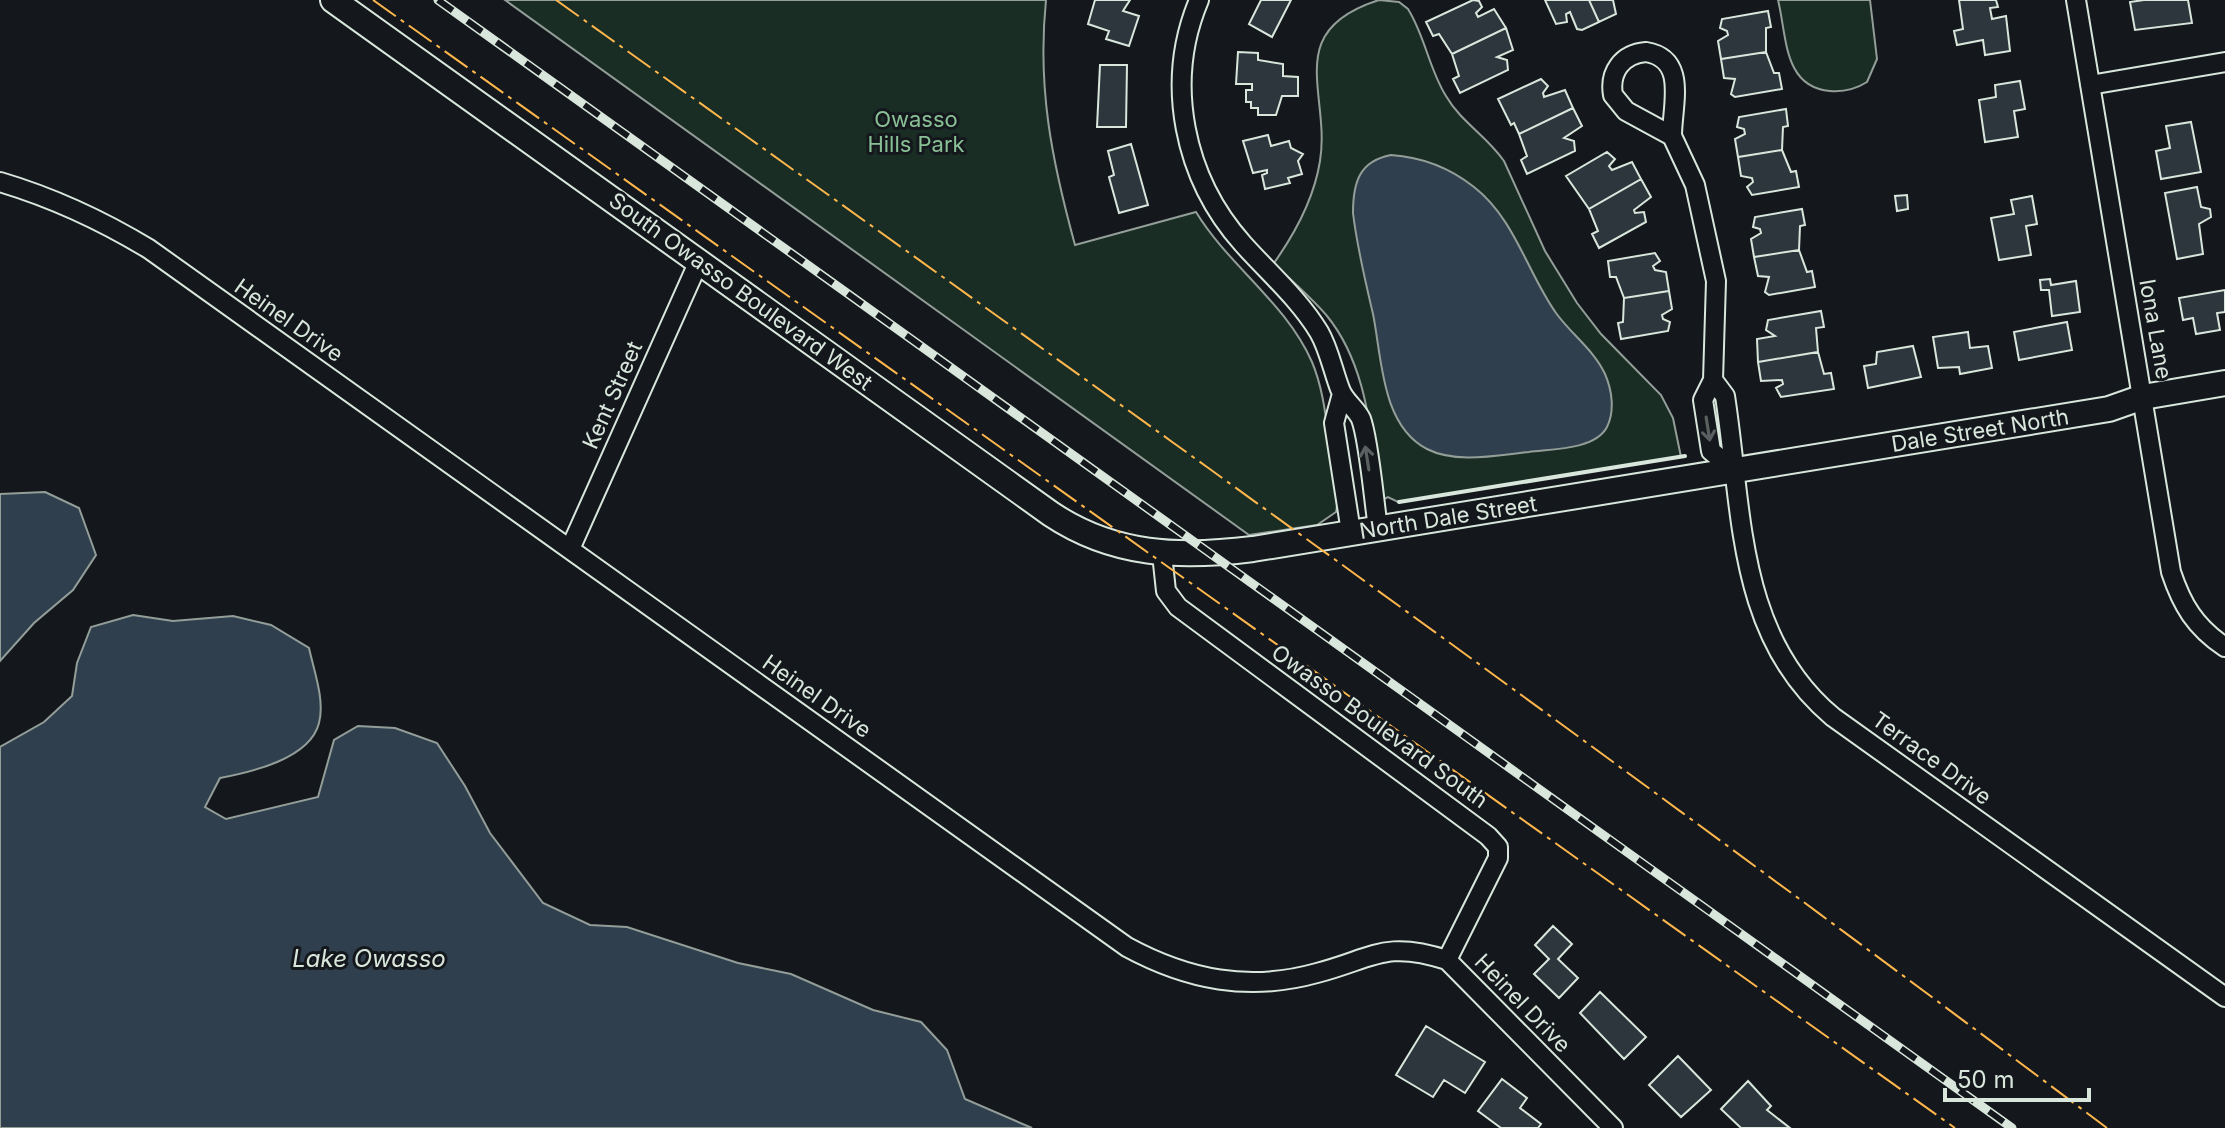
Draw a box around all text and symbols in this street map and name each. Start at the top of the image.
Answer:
park label: Owasso Hills Park [867,106,965,157]
street label: South Owasso Boulevard West [604,187,878,395]
street label: Heinel Drive [230,273,348,367]
street label: Iona Lane [2134,277,2178,381]
street label: Kent Street [577,337,647,453]
street label: Dale Street North [1889,403,2071,457]
one-way arrow [1701,416,1716,441]
one-way arrow [1359,446,1374,471]
street label: North Dale Street [1357,490,1539,544]
street label: Owasso Boulevard South [1267,639,1493,813]
street label: Heinel Drive [758,649,876,743]
street label: Terrace Drive [1867,706,1997,810]
water label: Lake Owasso [292,944,446,973]
street label: Heinel Drive [1470,948,1576,1058]
scale bar [1945,1052,2089,1102]
text: 50 m [1957,1065,2015,1094]

